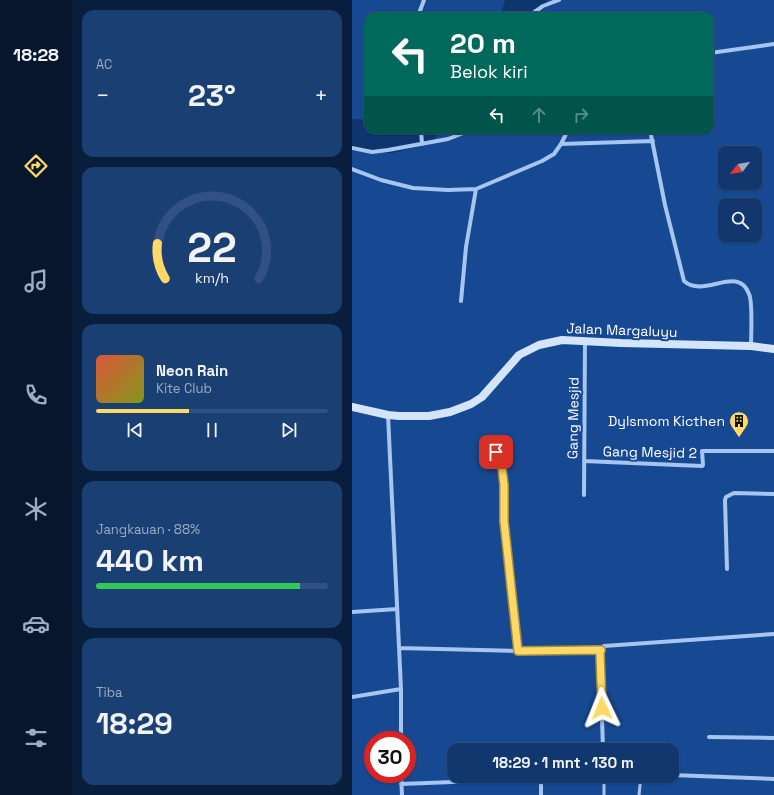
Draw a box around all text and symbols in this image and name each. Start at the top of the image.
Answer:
text: 20 m [450,25,516,61]
icon: left [384,28,436,80]
text: 18:28 [13,43,59,66]
text: AC [96,56,112,73]
text: Belok kiri [450,60,528,83]
text: 23° [188,76,236,115]
text: − [96,81,110,109]
text: + [314,81,328,109]
icon: left [486,104,508,126]
icon: ahead [528,104,550,126]
icon: right [570,104,592,126]
north arrow [718,146,762,190]
map controls [718,146,762,242]
icon: directions [22,152,50,180]
button: search [718,198,762,242]
text: 22 [187,220,237,273]
icon: music [22,267,50,295]
text: km/h [195,268,229,286]
street label: Jalan Margaluyu [566,319,678,341]
text: Neon Rain [156,361,228,380]
street label: Gang Mesjid [563,377,583,459]
text: Kite Club [156,380,212,397]
icon: phone [22,381,50,409]
building icon: Dylsmom Kicthen [728,410,750,438]
place label: Dylsmom Kicthen [608,412,725,430]
icon: previous [124,419,146,441]
icon: pause [201,419,223,441]
icon: next [278,419,300,441]
pin [479,435,513,469]
icon: arrive [485,441,507,463]
street label: Gang Mesjid 2 [603,442,697,462]
icon: climate [22,495,50,523]
text: Jangkauan · 88% [96,521,200,538]
text: 440 km [96,541,204,580]
icon: car [22,610,50,638]
text: Tiba [96,684,123,701]
position arrow [581,687,623,729]
text: 18:29 [96,704,173,743]
icon: filters [22,724,50,752]
speed limit sign: 30 [364,731,416,783]
text: 18:29 · 1 mnt · 130 m [492,753,634,772]

